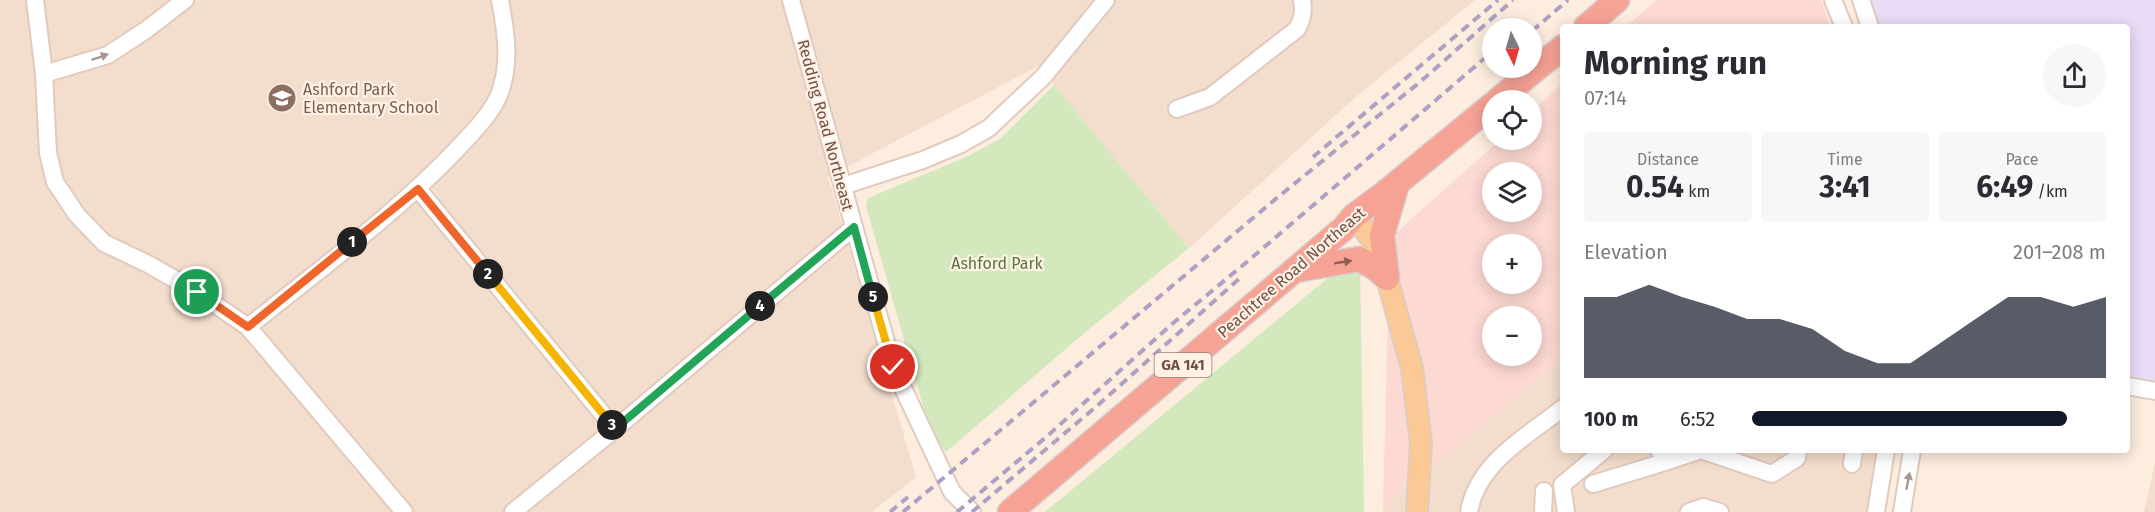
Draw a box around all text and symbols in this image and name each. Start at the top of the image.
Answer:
north arrow [1482,18,1542,78]
map controls [1482,18,1542,366]
street label: Redding Road Northeast [793,37,858,213]
text: Morning run [1584,43,1767,83]
button: share [2043,44,2106,107]
one-way arrow [91,51,109,61]
place label: Ashford Park Elementary School [303,80,439,117]
school or university icon: Ashford Park Elementary School [266,82,298,114]
text: 07:14 [1584,86,1627,110]
button: locate [1482,90,1542,150]
text: Distance [1637,150,1699,169]
text: Time [1827,150,1863,169]
text: Pace [2005,150,2039,169]
button: layers [1482,162,1542,222]
text: 0.54 [1626,169,1684,205]
text: 3:41 [1819,169,1871,205]
text: 6:49 [1976,169,2033,205]
text: km [1684,182,1710,201]
text: /km [2033,182,2068,201]
street label: Peachtree Road Northeast [1214,203,1369,342]
pin: 1 [337,227,367,257]
text: 1 [348,232,356,251]
button: + [1482,234,1542,294]
text: Elevation [1584,240,1668,264]
text: 201–208 m [2013,240,2106,264]
park label: Ashford Park [951,254,1044,273]
one-way arrow [1334,257,1353,266]
pin: 2 [473,259,503,289]
text: 2 [484,264,492,283]
pin [171,266,222,317]
icon: arrive [180,275,213,308]
pin: 5 [858,282,888,312]
text: 5 [869,287,877,306]
pin: 4 [745,291,775,321]
text: 4 [755,296,765,315]
button: − [1482,306,1542,366]
pin [867,341,918,392]
icon: check [876,350,909,383]
road number: GA 141 [1154,353,1212,377]
text: 100 m [1584,407,1638,431]
text: 6:52 [1680,407,1715,431]
pin: 3 [597,410,627,440]
text: 3 [608,415,616,434]
one-way arrow [1904,471,1913,490]

